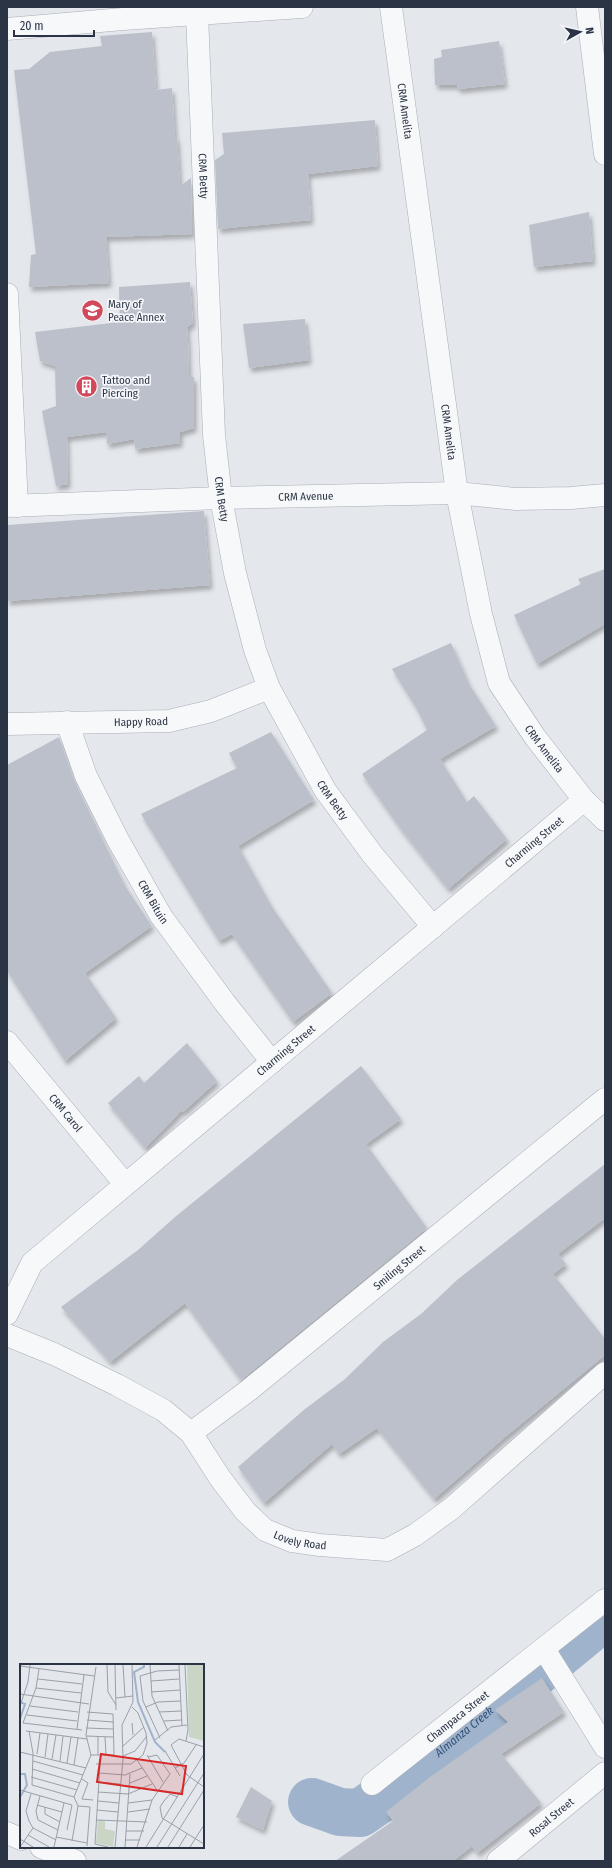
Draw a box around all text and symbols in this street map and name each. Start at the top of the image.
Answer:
scale bar [14,12,94,38]
north arrow [560,12,600,52]
text: 20 m [20,19,44,33]
text: N [583,27,596,35]
street label: CRM Amelita [395,82,415,140]
street label: CRM Betty [196,153,211,199]
school or university icon: Mary of Peace Annex [80,297,106,323]
place label: Mary of Peace Annex [108,298,164,324]
building icon: Tattoo and Piercing [73,373,99,399]
place label: Tattoo and Piercing [102,374,150,400]
street label: CRM Amelita [438,403,459,461]
street label: CRM Betty [212,476,232,523]
street label: CRM Avenue [278,489,334,503]
street label: Happy Road [114,715,168,729]
street label: CRM Amelita [522,722,567,775]
street label: CRM Betty [314,778,351,822]
street label: Charming Street [502,813,566,870]
street label: CRM Bituin [135,878,171,927]
street label: Charming Street [254,1022,318,1078]
street label: CRM Carol [46,1091,85,1134]
street label: Smiling Street [371,1242,428,1292]
street label: Lovely Road [272,1528,327,1552]
inset map [20,1664,204,1848]
street label: Champaca Street [424,1688,492,1745]
water label: Almanza Creek [431,1703,496,1761]
street label: Rosal Street [526,1795,577,1839]

